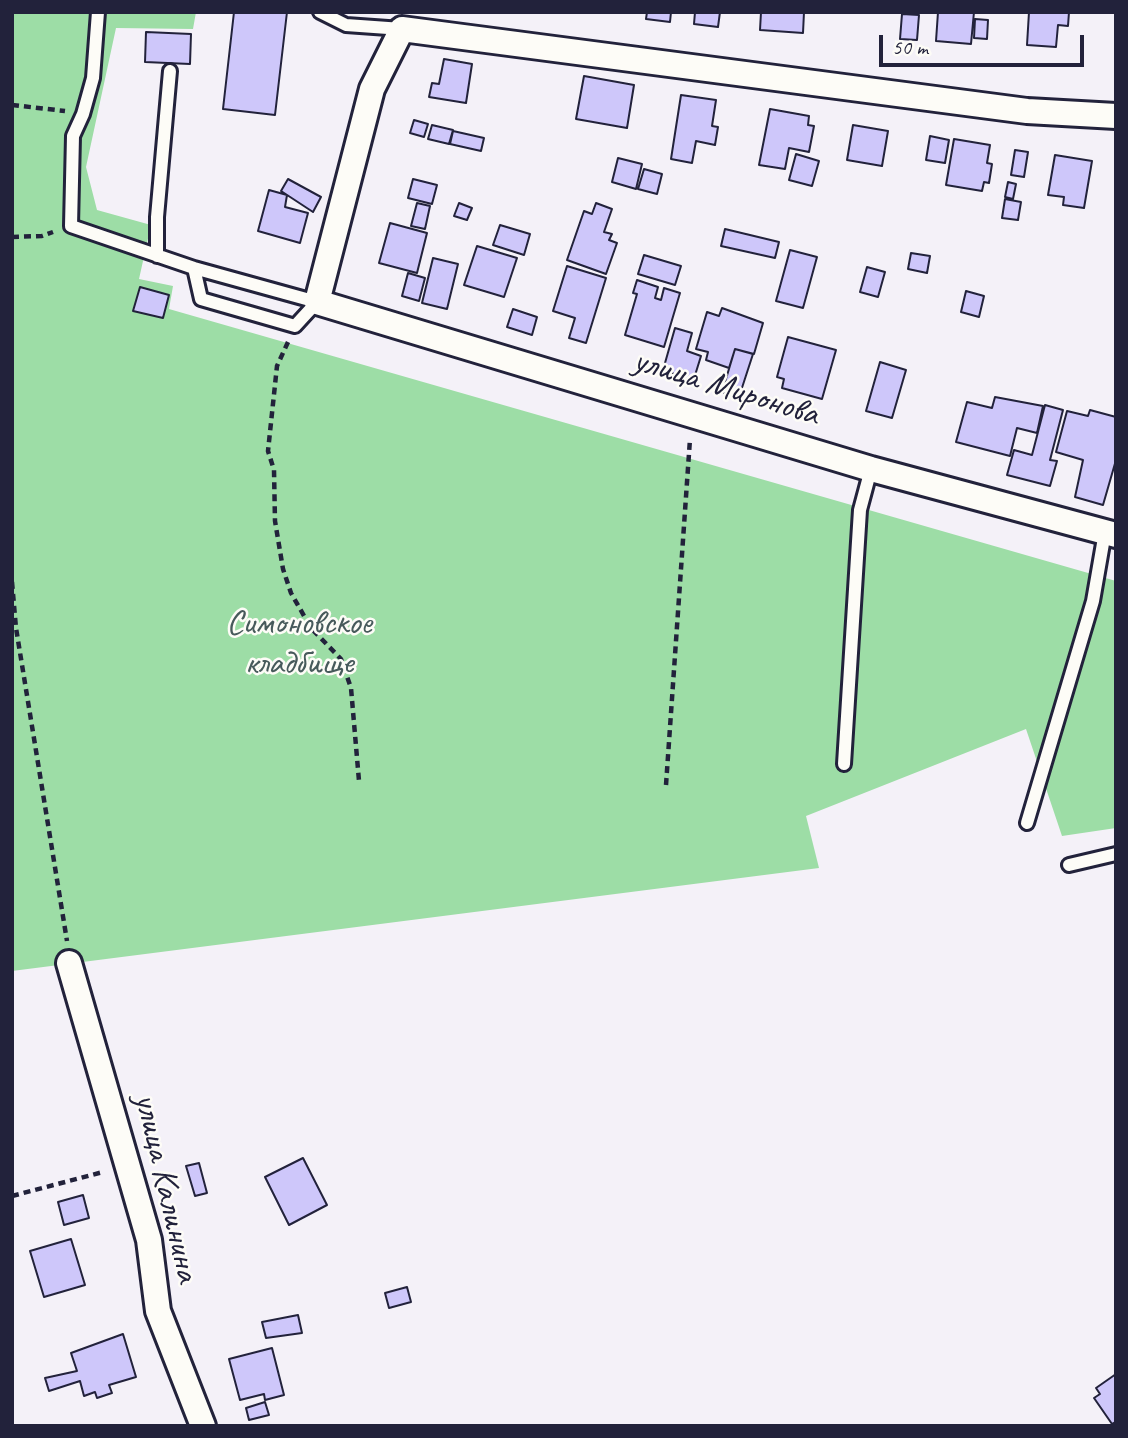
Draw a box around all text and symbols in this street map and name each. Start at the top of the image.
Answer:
scale bar [883,21,1088,65]
text: 50 m [892,34,928,60]
street label: улица Миронова [628,340,824,436]
park label: Симоновское кладбище [226,603,372,685]
street label: улица Калинина [124,1090,208,1286]

